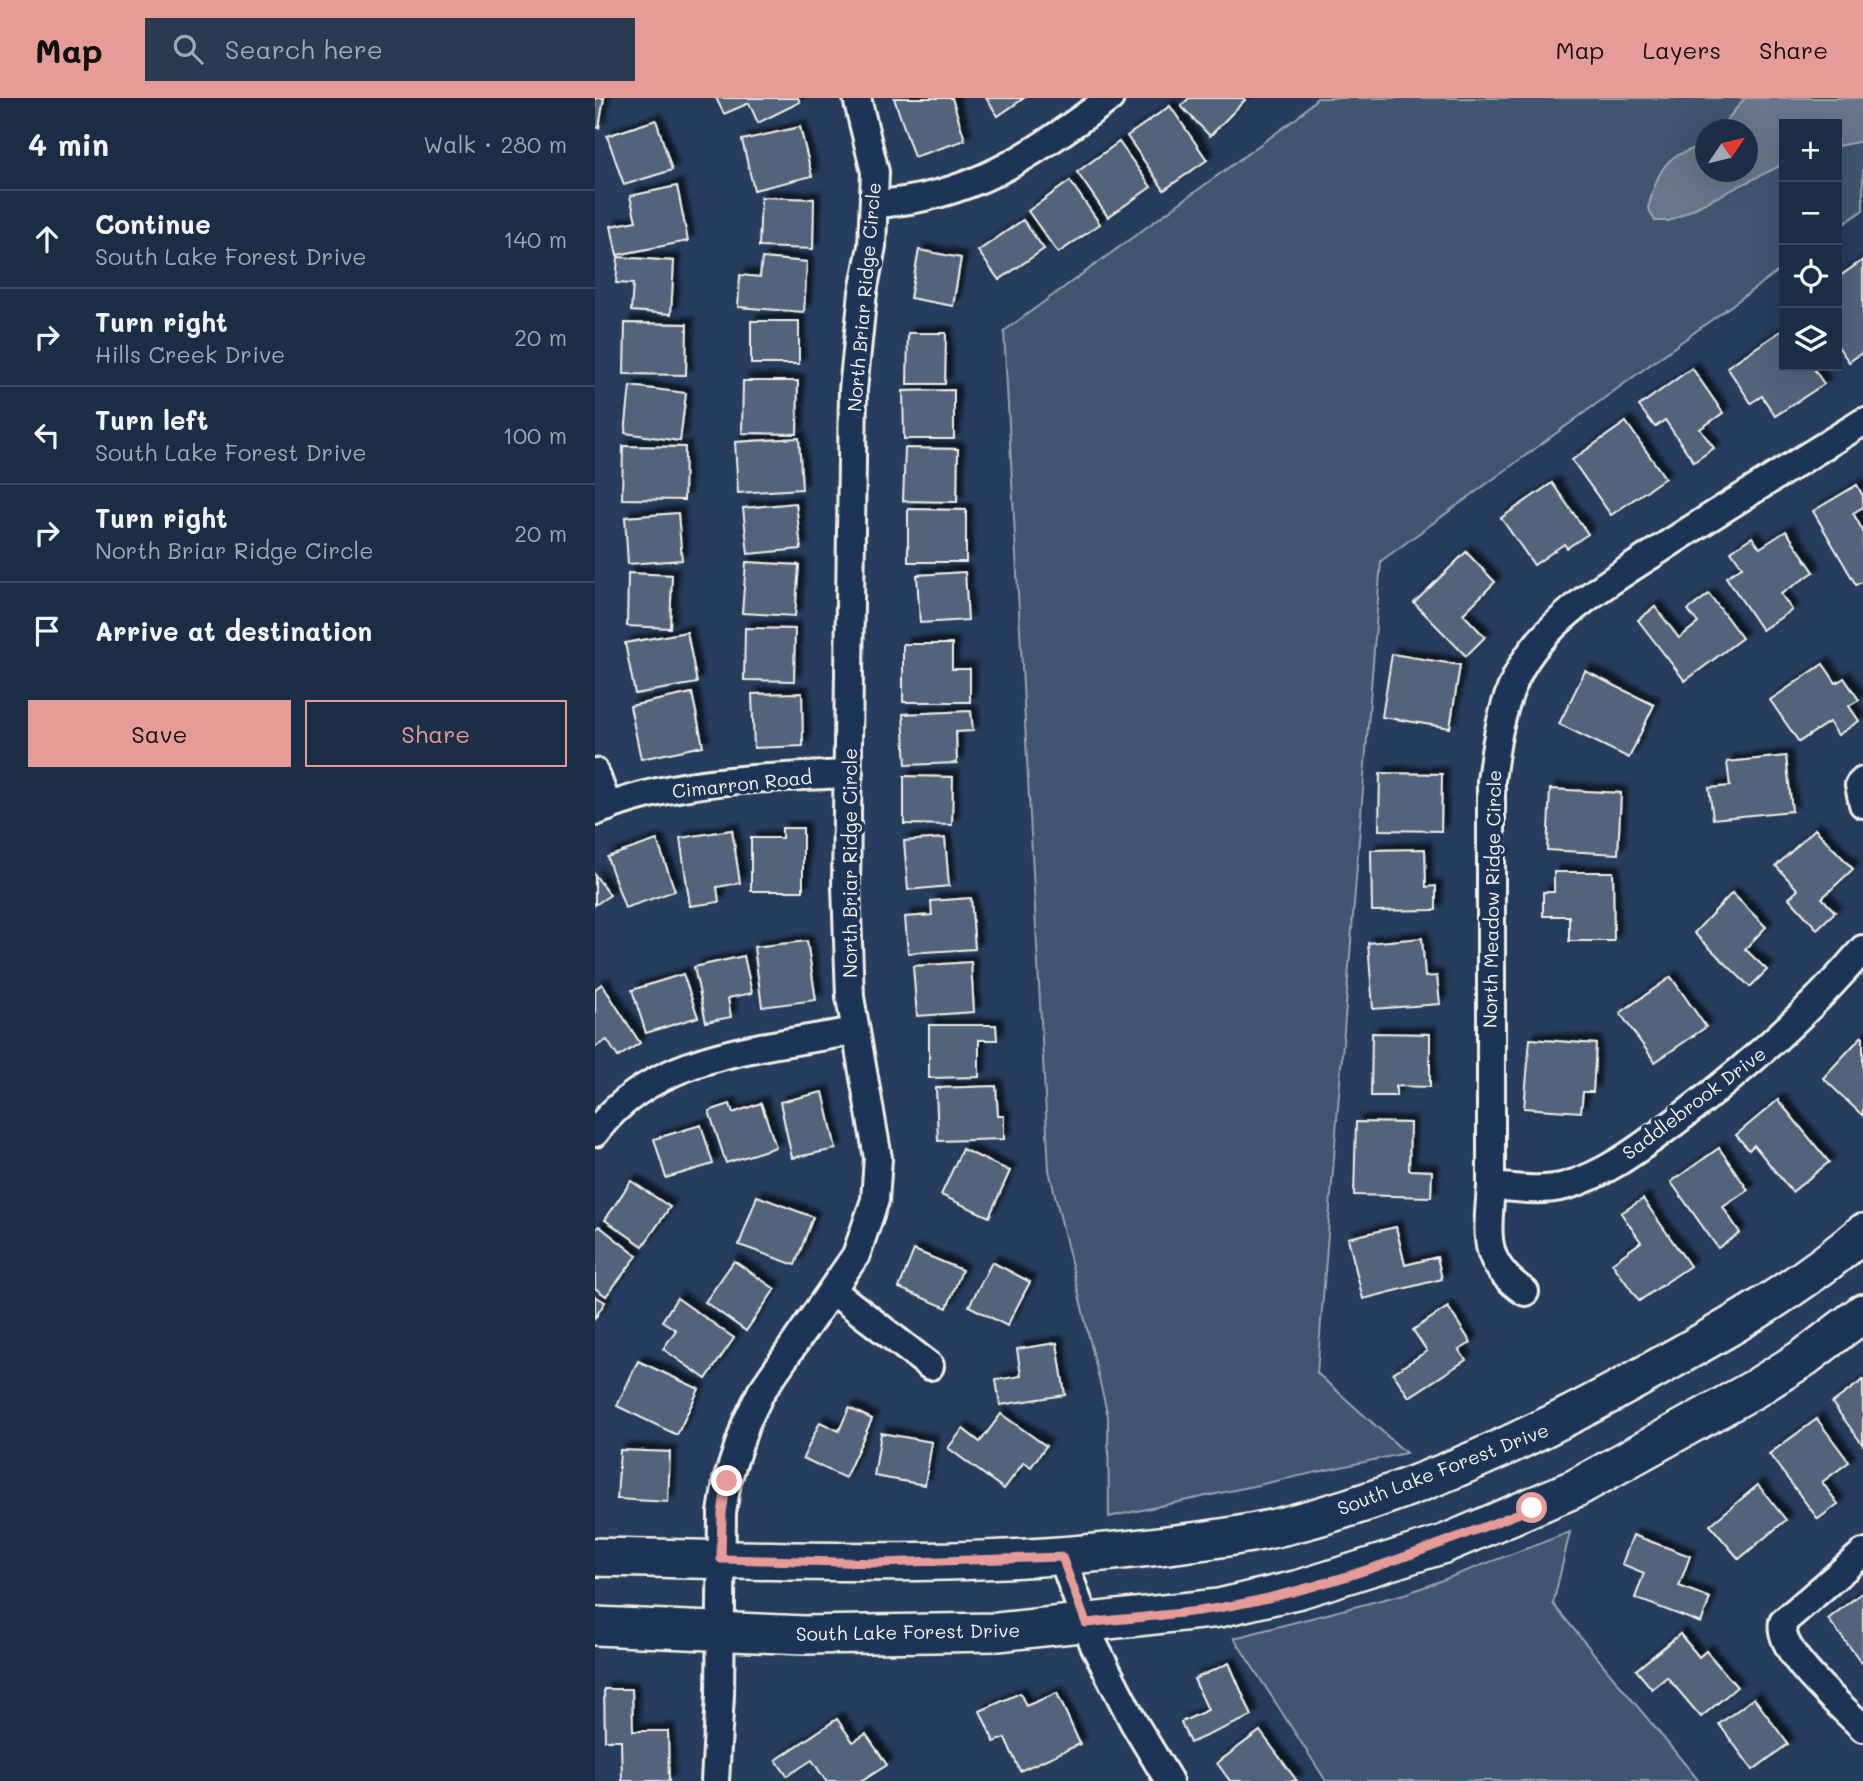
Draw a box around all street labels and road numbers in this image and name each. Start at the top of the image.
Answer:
street label: North Briar Ridge Circle [841,181,886,413]
street label: North Briar Ridge Circle [837,748,862,978]
street label: Cimarron Road [671,764,813,803]
street label: North Meadow Ridge Circle [1477,770,1506,1028]
street label: Saddlebrook Drive [1617,1040,1771,1165]
street label: South Lake Forest Drive [1334,1417,1552,1520]
street label: South Lake Forest Drive [796,1617,1020,1646]

